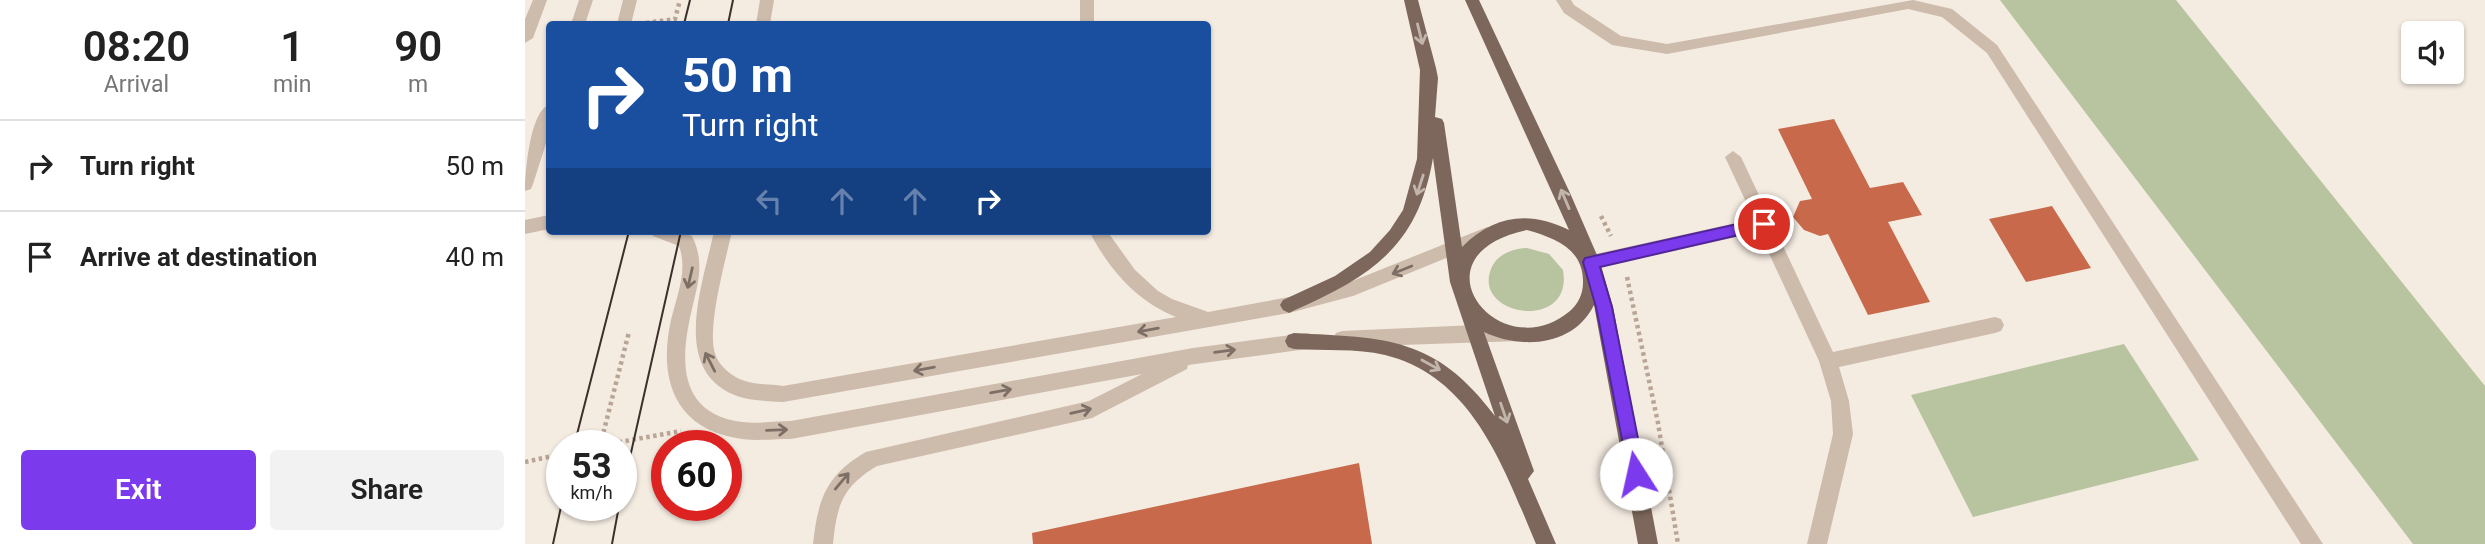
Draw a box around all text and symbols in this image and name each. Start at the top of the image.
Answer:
map controls [2401,21,2464,84]
button: sound [2401,21,2464,84]
text: 08:20 [83,22,190,71]
text: 1 [280,22,304,71]
text: 90 [394,22,442,71]
one-way arrow [1414,22,1427,45]
text: 50 m [682,47,793,104]
icon: right [567,49,658,140]
text: Arrival [104,71,169,98]
text: min [273,71,311,98]
text: m [408,71,428,98]
text: Turn right [682,106,818,144]
icon: right [21,147,59,185]
text: Turn right [80,151,195,181]
text: 50 m [446,151,504,181]
one-way arrow [1413,173,1426,195]
icon: left [750,182,788,220]
icon: ahead [823,182,861,220]
icon: ahead [896,182,934,220]
icon: right [969,182,1007,220]
one-way arrow [1558,189,1571,210]
pin [1734,194,1794,254]
icon: arrive [1745,205,1783,243]
icon: arrive [21,238,59,276]
text: Arrive at destination [80,242,317,272]
text: 40 m [446,242,504,272]
one-way arrow [1391,265,1413,278]
one-way arrow [683,266,696,289]
one-way arrow [1137,324,1160,337]
one-way arrow [1213,345,1236,358]
one-way arrow [703,352,717,372]
one-way arrow [1421,358,1441,372]
one-way arrow [913,363,935,376]
one-way arrow [989,384,1012,397]
one-way arrow [1499,402,1511,424]
one-way arrow [1069,404,1092,418]
one-way arrow [766,423,789,437]
speed limit sign: 60 [651,430,742,521]
position arrow [1599,437,1673,511]
text: 53 [571,446,612,487]
button: Exit [21,450,256,530]
button: Share [270,450,504,530]
one-way arrow [835,472,850,490]
text: km/h [570,482,613,503]

